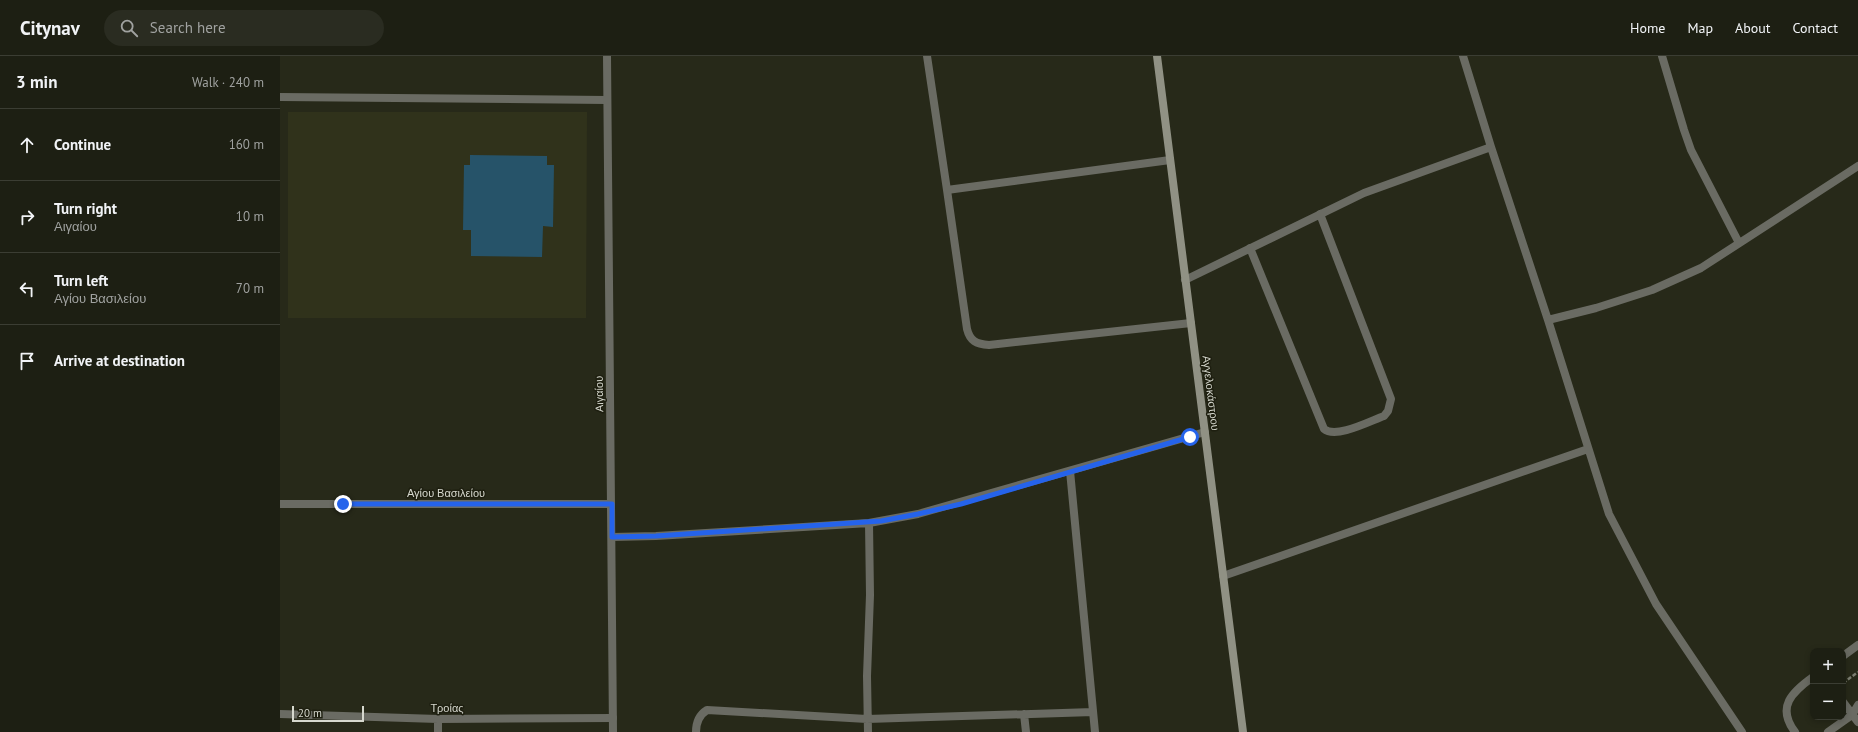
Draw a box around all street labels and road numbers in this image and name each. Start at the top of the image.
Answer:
street label: Αγγελοκάστρου [1199,355,1223,431]
street label: Αιγαίου [592,376,606,412]
street label: Αγίου Βασιλείου [407,486,485,500]
street label: Τροίας [430,701,464,715]

